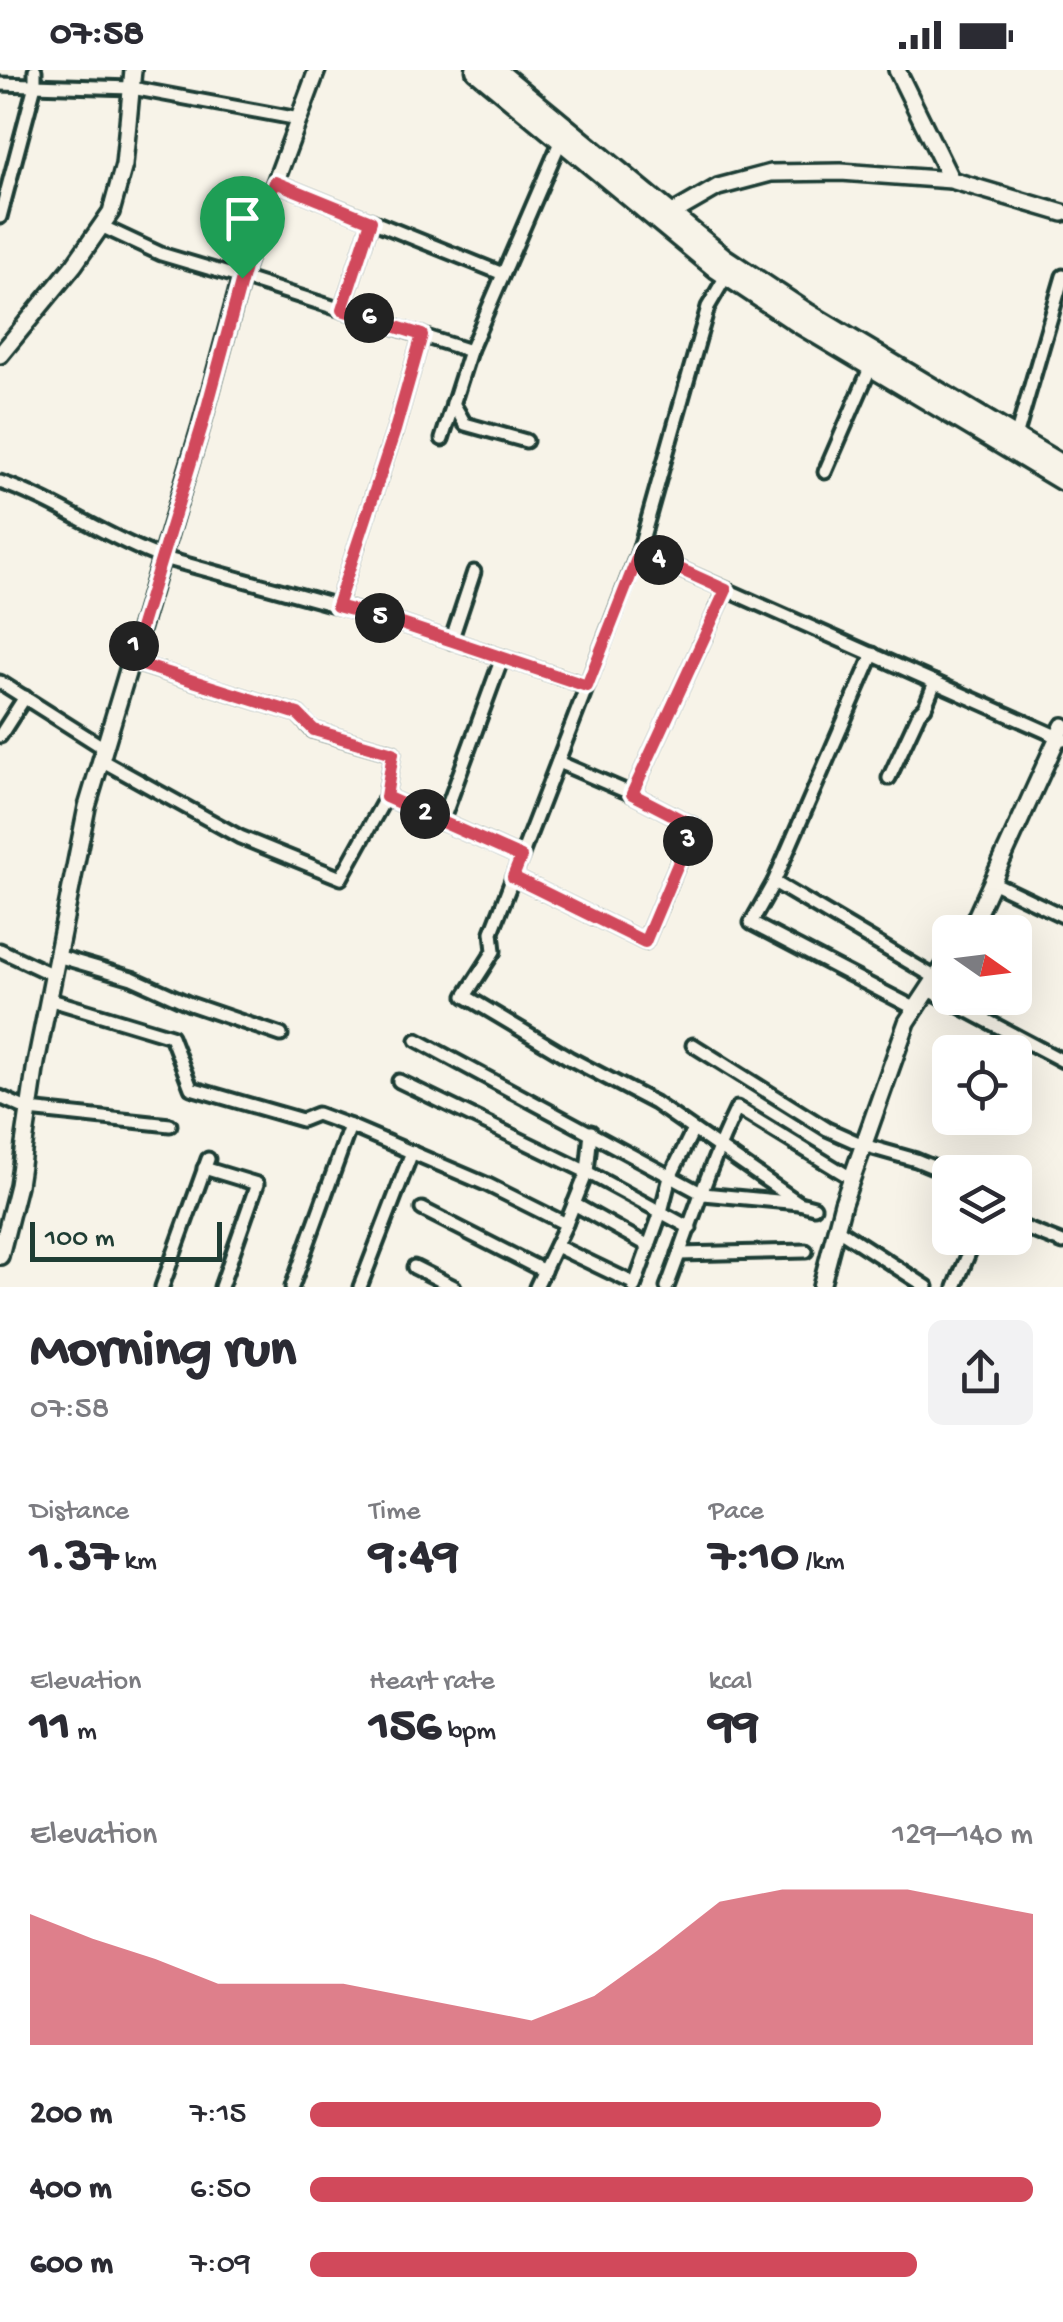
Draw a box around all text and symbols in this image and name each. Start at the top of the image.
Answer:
text: 07:58 [50,13,144,57]
pin [200,176,285,279]
icon: arrive [215,191,270,246]
pin: 6 [344,293,394,343]
text: 6 [362,301,376,334]
pin: 4 [634,535,684,585]
text: 4 [652,543,666,576]
pin: 5 [355,593,405,643]
text: 5 [373,601,387,634]
pin: 1 [109,621,159,671]
text: 1 [128,629,140,662]
pin: 2 [400,789,450,839]
text: 2 [418,797,432,830]
pin: 3 [663,816,713,866]
text: 3 [681,824,695,857]
north arrow [932,915,1032,1015]
map controls [932,915,1032,1255]
button: locate [932,1035,1032,1135]
button: layers [932,1155,1032,1255]
scale bar [30,1217,222,1262]
text: 100 m [45,1223,115,1256]
button: share [928,1320,1033,1425]
text: Morning run [30,1321,296,1385]
text: 07:58 [30,1391,109,1429]
text: Distance [30,1496,129,1529]
text: Time [369,1496,421,1529]
text: Pace [709,1496,764,1529]
text: 1.37 [30,1529,118,1588]
text: 9:49 [369,1529,459,1588]
text: 7:10 [709,1529,799,1588]
text: km [118,1546,157,1579]
text: /km [799,1546,845,1579]
text: Elevation [30,1666,141,1699]
text: Heart rate [369,1666,495,1699]
text: kcal [709,1666,752,1699]
text: 11 [30,1699,70,1758]
text: 156 [369,1699,441,1758]
text: 99 [709,1699,759,1758]
text: m [70,1716,97,1749]
text: bpm [441,1716,496,1749]
text: Elevation [30,1817,157,1855]
text: 129–140 m [892,1817,1033,1855]
text: 200 m [30,2096,112,2134]
text: 7:15 [190,2096,246,2134]
text: 400 m [30,2171,112,2209]
text: 6:50 [190,2171,251,2209]
text: 600 m [30,2246,113,2284]
text: 7:09 [190,2246,251,2284]

